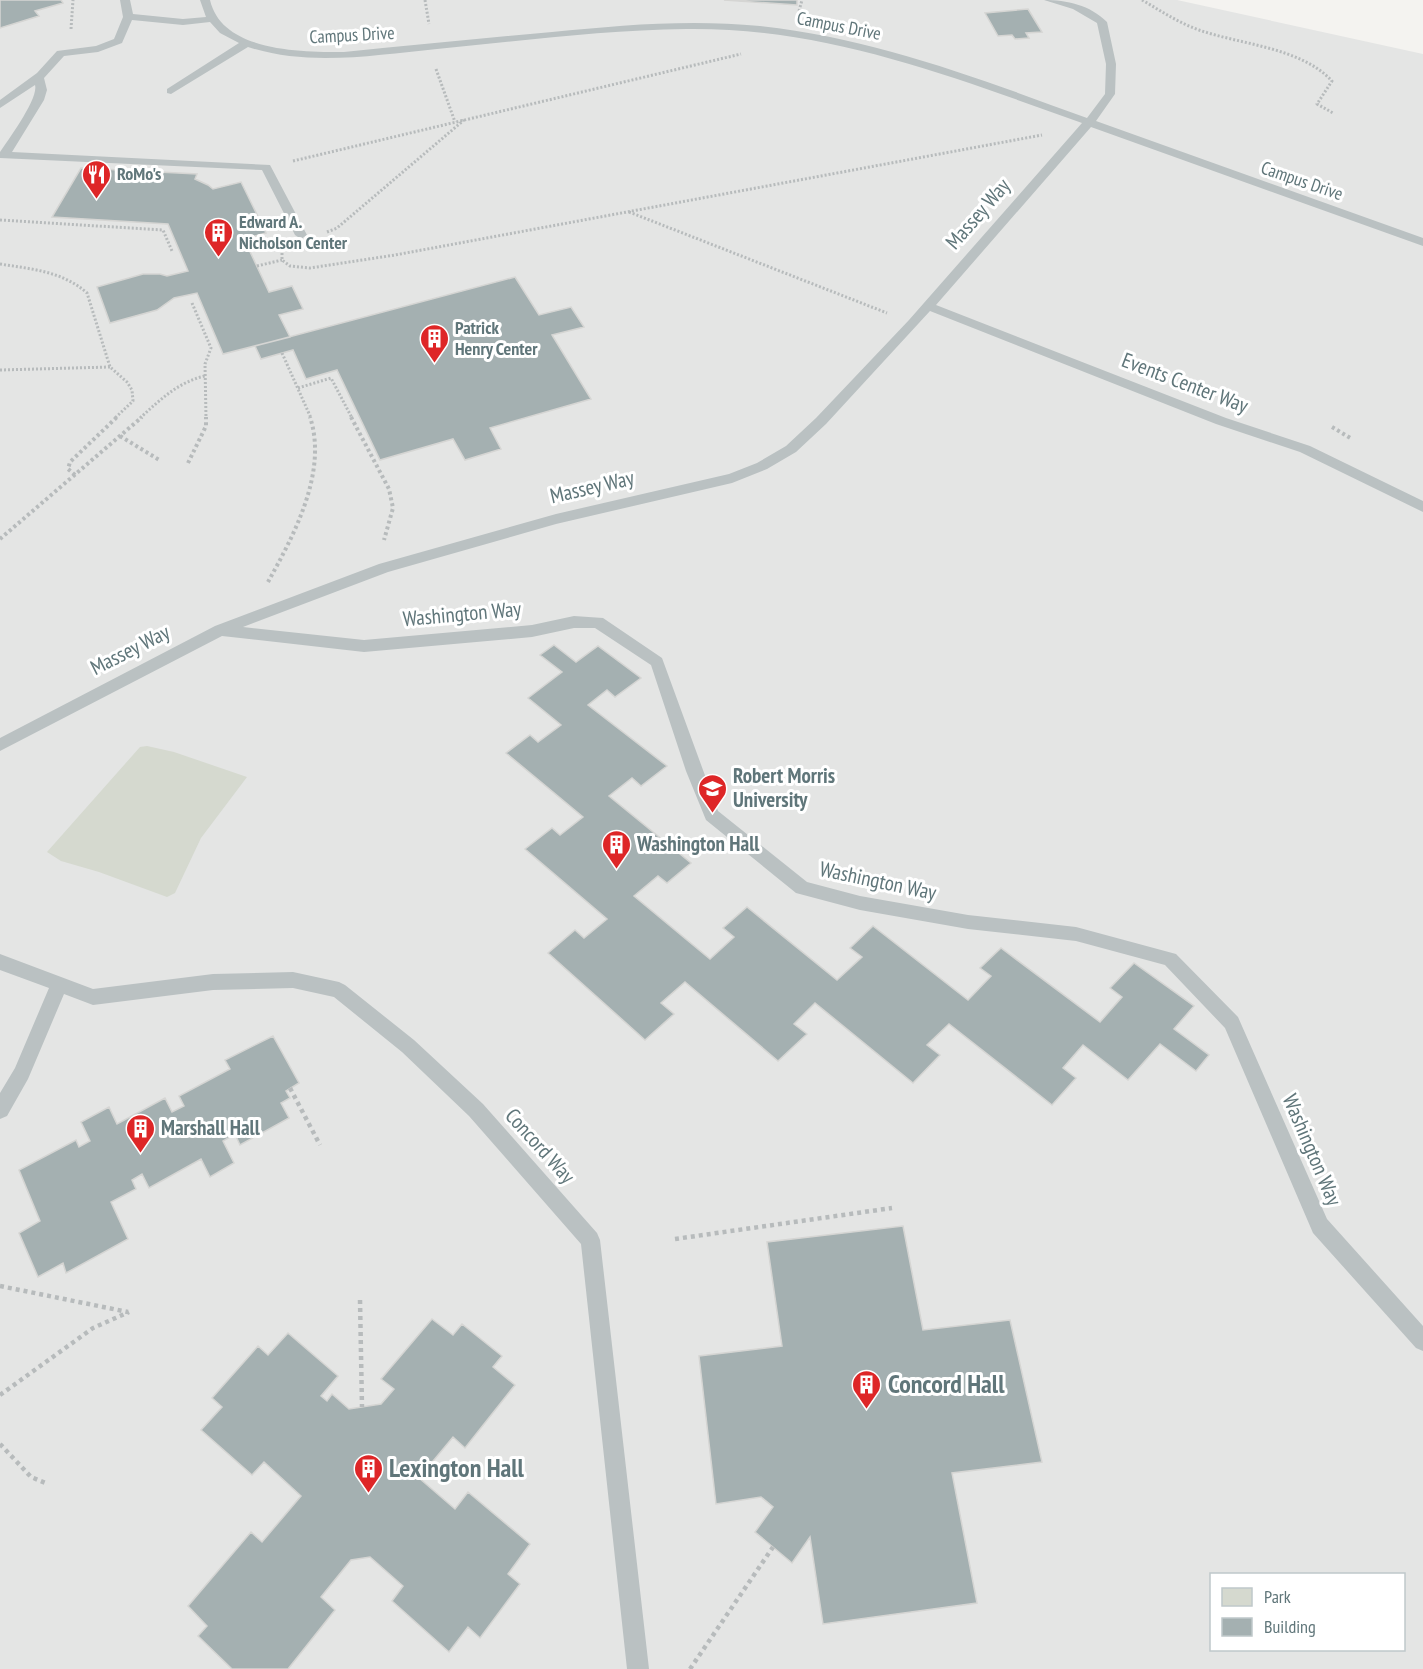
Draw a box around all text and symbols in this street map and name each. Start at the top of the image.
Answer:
street label: Campus Drive [795,6,883,45]
street label: Campus Drive [309,21,395,48]
street label: Campus Drive [1258,156,1346,205]
restaurant icon: RoMo's [80,158,112,200]
place label: RoMo's [117,162,161,185]
street label: Massey Way [939,173,1016,255]
place label: Edward A. Nicholson Center [239,210,348,254]
building icon: Edward A. Nicholson Center [202,216,234,258]
place label: Patrick Henry Center [455,316,538,360]
building icon: Patrick Henry Center [418,322,450,364]
street label: Events Center Way [1118,346,1252,419]
street label: Massey Way [547,464,637,509]
street label: Washington Way [402,595,522,632]
street label: Massey Way [86,618,174,681]
place label: Robert Morris University [733,762,835,813]
school or university icon: Robert Morris University [696,772,728,814]
building icon: Washington Hall [600,828,632,870]
place label: Washington Hall [636,830,760,857]
street label: Washington Way [817,855,939,906]
street label: Washington Way [1277,1090,1348,1210]
street label: Concord Way [500,1102,581,1189]
building icon: Marshall Hall [124,1112,156,1154]
place label: Marshall Hall [161,1114,261,1141]
place label: Concord Hall [888,1367,1005,1400]
building icon: Concord Hall [851,1368,883,1410]
place label: Lexington Hall [389,1451,525,1484]
building icon: Lexington Hall [352,1452,384,1494]
legend [1210,1573,1405,1651]
text: Park [1264,1585,1291,1608]
text: Building [1264,1615,1316,1638]

